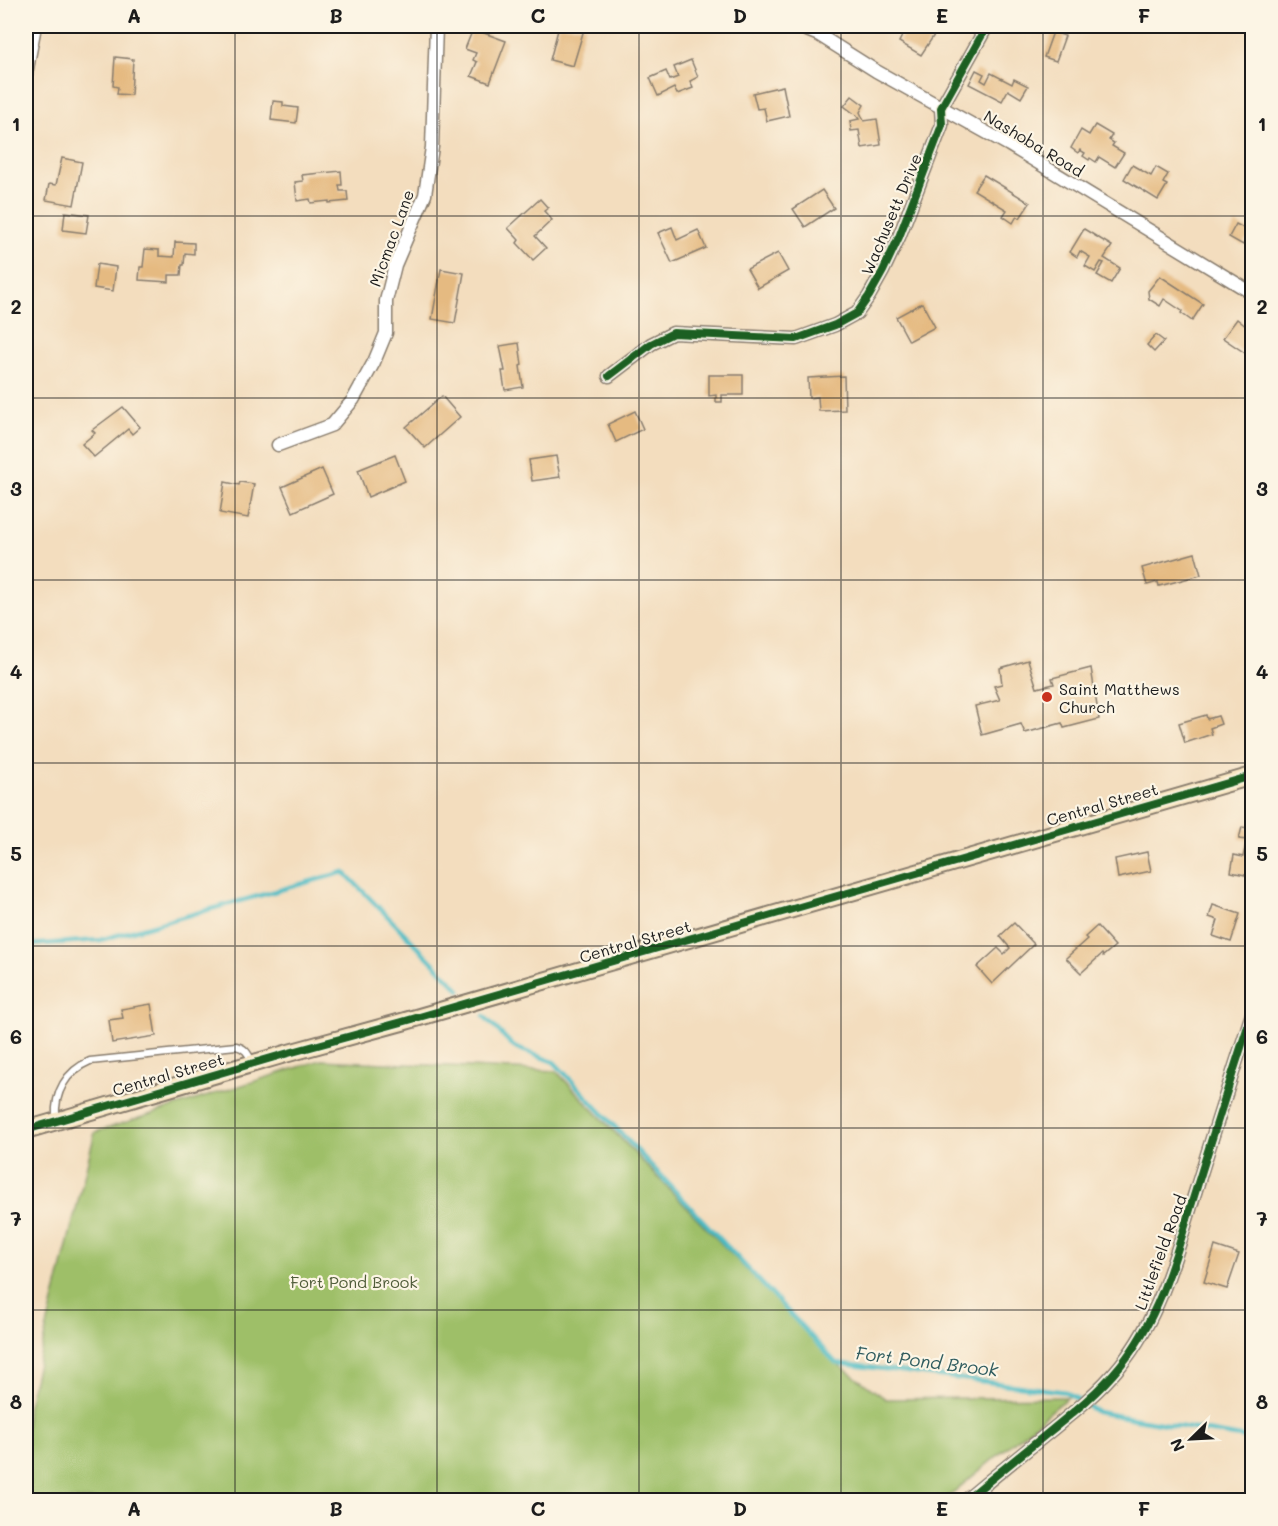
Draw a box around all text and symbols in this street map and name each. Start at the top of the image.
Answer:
text: A [127,2,141,28]
text: B [329,2,343,28]
text: C [531,2,546,28]
text: D [733,2,747,28]
text: E [936,2,948,28]
text: F [1138,2,1151,28]
street label: Nashoba Road [980,105,1088,181]
text: 1 [12,110,20,136]
text: 1 [1258,110,1266,136]
street label: Wachusett Drive [856,150,926,278]
street label: Micmac Lane [364,187,418,289]
text: 2 [10,293,22,319]
text: 2 [1256,293,1268,319]
text: 3 [10,475,22,501]
text: 3 [1256,475,1268,501]
text: 4 [10,658,23,684]
text: 4 [1256,658,1269,684]
place label: Saint Matthews Church [1059,678,1180,717]
marker: Saint Matthews Church [1040,690,1054,704]
street label: Central Street [1044,778,1160,830]
text: 5 [10,840,22,866]
text: 5 [1256,840,1268,866]
street label: Central Street [577,915,693,967]
text: 6 [10,1023,22,1049]
text: 6 [1256,1023,1268,1049]
street label: Central Street [110,1048,226,1100]
street label: Littlefield Road [1129,1191,1191,1313]
text: 7 [10,1205,22,1231]
text: 7 [1256,1205,1268,1231]
park label: Fort Pond Brook [290,1271,418,1292]
water label: Fort Pond Brook [854,1340,1000,1382]
text: 8 [10,1388,22,1414]
text: 8 [1256,1388,1268,1414]
north arrow [1161,1409,1221,1469]
text: N [1165,1435,1189,1455]
text: A [127,1495,141,1521]
text: B [329,1495,343,1521]
text: C [531,1495,546,1521]
text: D [733,1495,747,1521]
text: E [936,1495,948,1521]
text: F [1138,1495,1151,1521]

